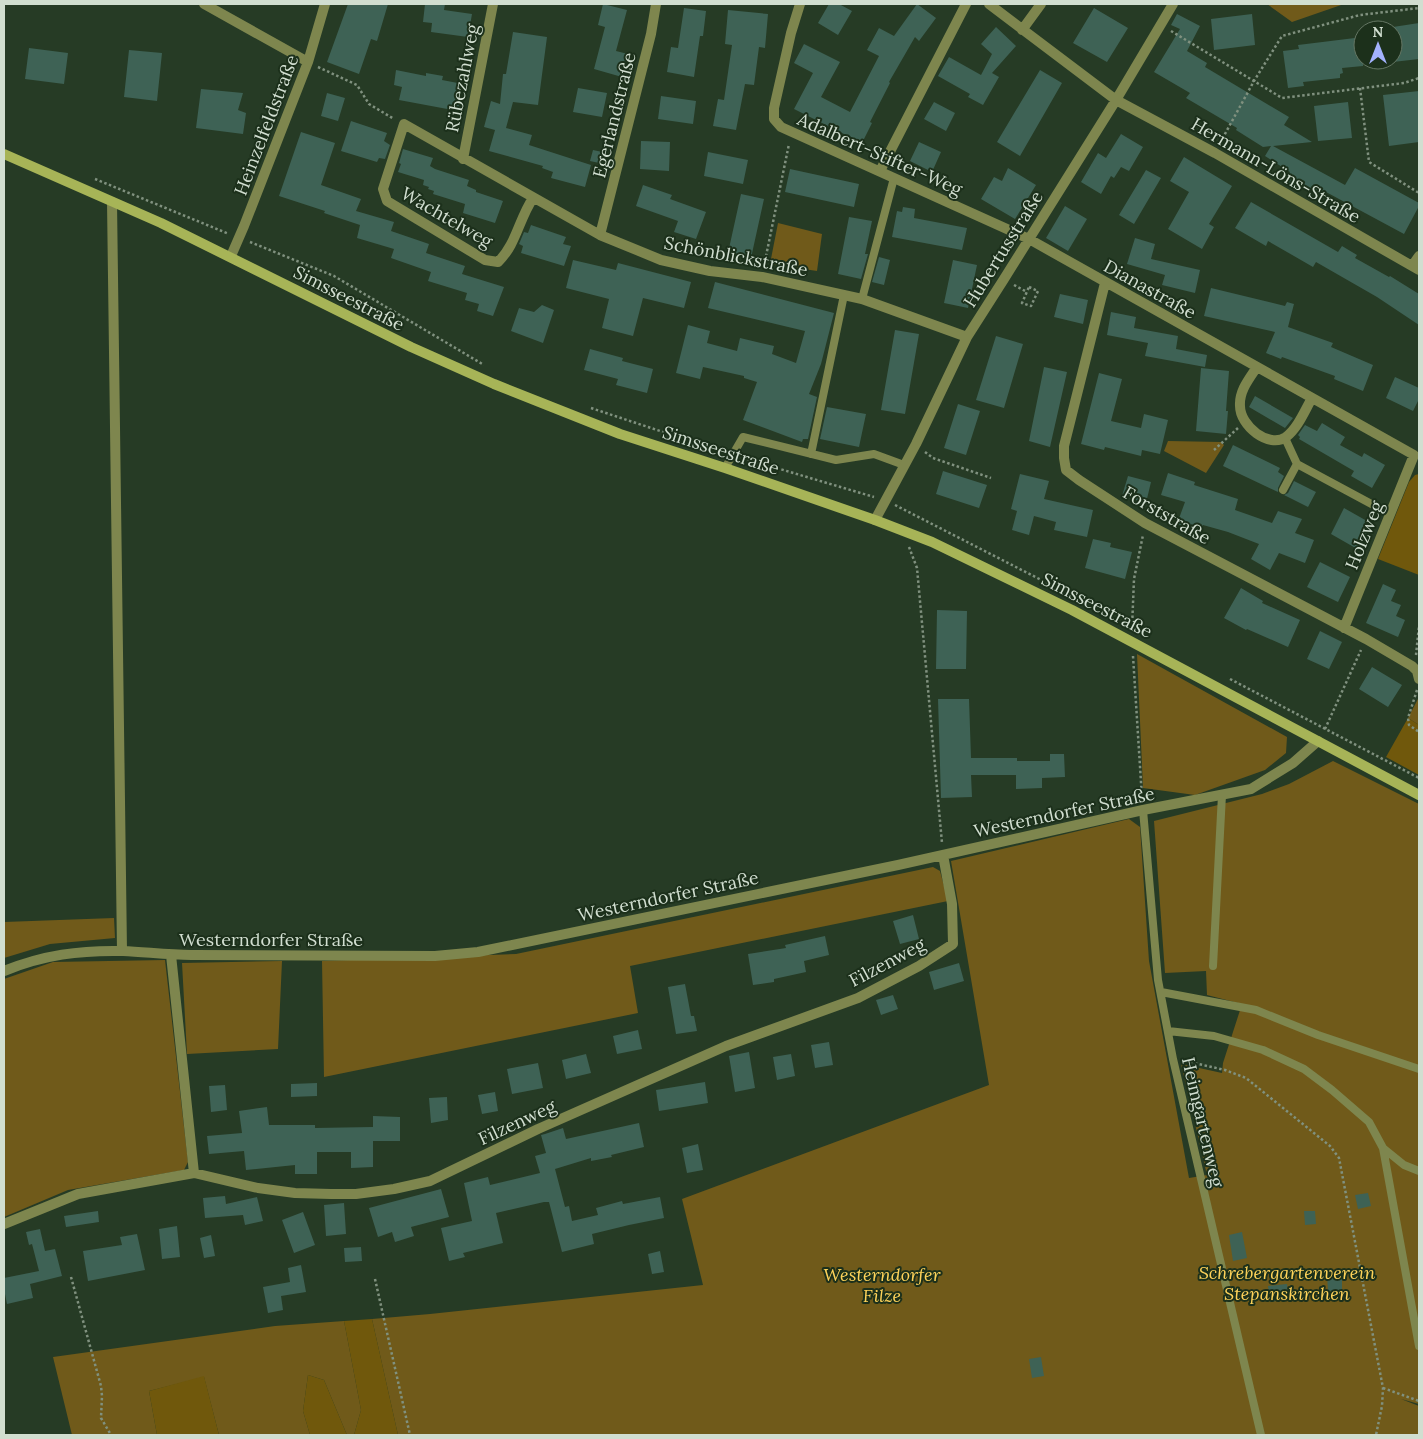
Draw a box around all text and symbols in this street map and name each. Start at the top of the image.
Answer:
north arrow [1353,20,1403,70]
street label: Rübezahlweg [440,21,484,134]
text: N [1373,23,1384,41]
street label: Egerlandstraße [587,50,641,180]
street label: Heinzelfeldstraße [229,51,303,199]
street label: Adalbert-Stifter-Weg [793,107,967,201]
street label: Hermann-Löns-Straße [1187,112,1365,228]
street label: Wachtelweg [397,182,498,253]
street label: Hubertusstraße [958,186,1048,311]
street label: Schönblickstraße [662,231,810,281]
street label: Dianastraße [1100,254,1200,324]
street label: Simsseestraße [290,260,409,336]
street label: Simsseestraße [660,420,783,480]
street label: Forststraße [1119,481,1215,549]
street label: Holzweg [1340,496,1389,573]
street label: Simsseestraße [1038,567,1157,643]
street label: Westerndorfer Straße [972,782,1157,842]
street label: Westerndorfer Straße [576,866,761,926]
street label: Westerndorfer Straße [179,928,363,951]
street label: Filzenweg [845,932,930,992]
street label: Heimgartenweg [1177,1055,1229,1190]
street label: Filzenweg [474,1094,560,1150]
park label: Schrebergartenverein Stepanskirchen [1199,1261,1375,1305]
park label: Westerndorfer Filze [823,1263,942,1307]

